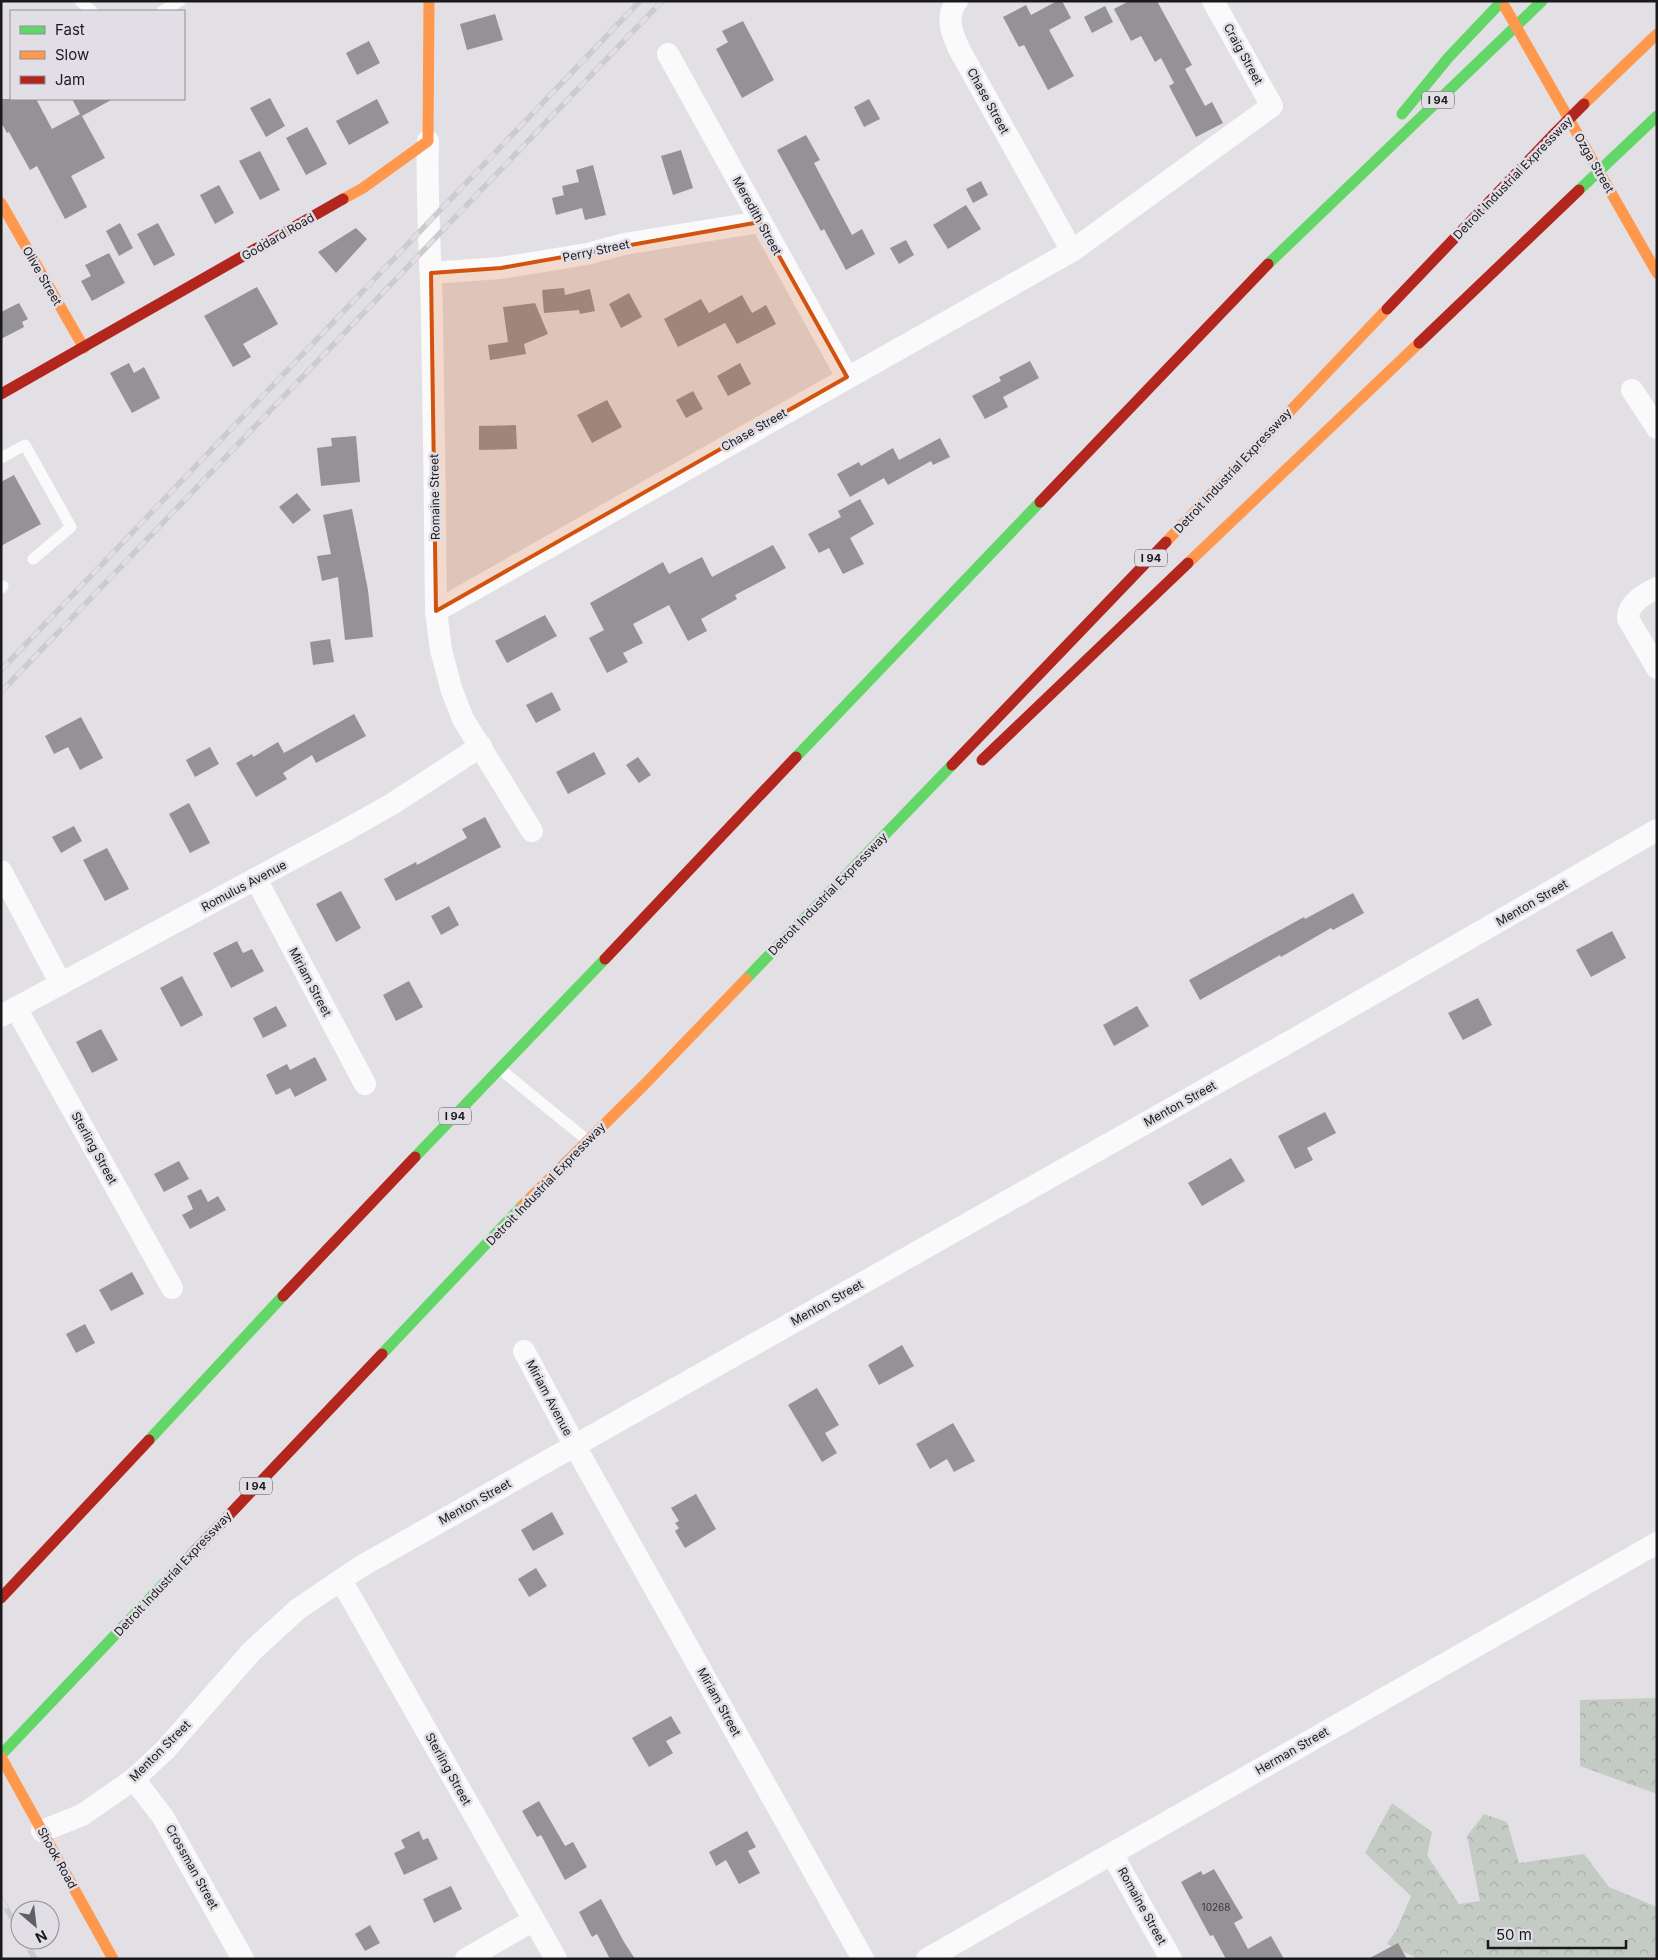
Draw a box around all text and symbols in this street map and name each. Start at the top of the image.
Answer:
legend [10,10,185,100]
text: Fast [55,20,85,39]
street label: Craig Street [1221,21,1266,87]
text: Slow [55,45,89,64]
street label: Chase Street [964,65,1013,136]
text: Jam [55,70,85,89]
road number: I 94 [1422,92,1454,108]
street label: Detroit Industrial Expressway [1450,113,1576,242]
street label: Ozga Street [1571,130,1618,196]
street label: Meredith Street [730,174,785,258]
street label: Goddard Road [239,210,317,263]
street label: Perry Street [561,236,631,265]
street label: Olive Street [20,244,65,308]
street label: Chase Street [718,405,789,454]
street label: Detroit Industrial Expressway [1171,405,1295,536]
street label: Romaine Street [426,454,443,540]
road number: I 94 [1135,550,1167,566]
street label: Detroit Industrial Expressway [765,829,891,958]
street label: Romulus Avenue [199,857,289,914]
street label: Menton Street [1493,876,1570,929]
street label: Miriam Street [286,945,335,1019]
street label: Menton Street [1141,1078,1219,1130]
road number: I 94 [439,1108,471,1124]
street label: Sterling Street [68,1109,121,1187]
street label: Detroit Industrial Expressway [483,1119,609,1248]
street label: Menton Street [788,1277,866,1329]
street label: Miriam Avenue [523,1357,576,1438]
street label: Menton Street [436,1476,514,1528]
road number: I 94 [240,1478,272,1494]
street label: Detroit Industrial Expressway [111,1508,235,1639]
street label: Miriam Street [694,1665,744,1739]
street label: Menton Street [126,1717,193,1784]
street label: Herman Street [1252,1723,1331,1778]
street label: Sterling Street [422,1730,475,1808]
street label: Crossman Street [163,1822,222,1912]
street label: Shook Road [34,1824,81,1891]
street label: Romaine Street [1115,1864,1170,1947]
north arrow [10,1900,60,1950]
house number: 10268 [1202,1901,1230,1913]
scale bar [1488,1918,1626,1950]
text: 50 m [1496,1925,1532,1944]
text: N [33,1927,50,1947]

